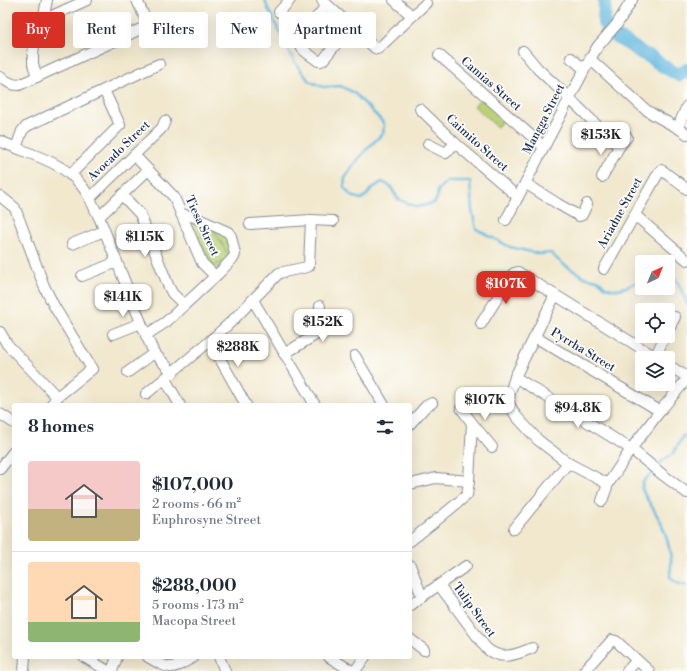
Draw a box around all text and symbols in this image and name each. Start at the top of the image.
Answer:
chip: Buy [12,12,65,48]
chip: Rent [73,12,131,48]
chip: Filters [139,12,208,48]
chip: New [216,12,271,48]
chip: Apartment [279,12,376,48]
street label: Camias Street [458,54,525,115]
street label: Mangga Street [520,80,569,157]
street label: Caimito Street [443,111,512,175]
street label: Avocado Street [84,117,154,185]
pin: $153K [573,122,629,156]
text: $153K [581,127,621,143]
street label: Ariadne Street [594,174,646,252]
street label: Tiesa Street [182,193,223,259]
pin: $115K [117,224,173,258]
text: $115K [125,229,165,245]
north arrow [635,255,675,295]
map controls [635,255,675,391]
pin: $107K [478,271,534,305]
text: $107K [485,276,527,292]
pin: $141K [95,284,151,318]
text: $141K [104,289,142,305]
button: locate [635,303,675,343]
pin: $152K [295,309,351,343]
text: $152K [303,314,343,330]
street label: Pyrrha Street [548,325,619,376]
pin: $288K [210,334,266,368]
text: $288K [217,339,259,355]
button: layers [635,351,675,391]
pin: $107K [457,387,513,421]
text: $107K [464,392,506,408]
pin: $94.8K [545,395,611,429]
text: $94.8K [555,400,601,416]
text: 8 homes [28,416,94,438]
icon: filters [374,416,396,438]
text: $107,000 [152,474,233,496]
icon: home [60,477,108,525]
text: 2 rooms · 66 m² [152,496,241,512]
text: Euphrosyne Street [152,512,261,528]
text: $288,000 [152,575,237,597]
icon: home [60,578,108,626]
street label: Tulip Street [449,580,499,641]
text: 5 rooms · 173 m² [152,597,244,613]
text: Macopa Street [152,613,236,629]

